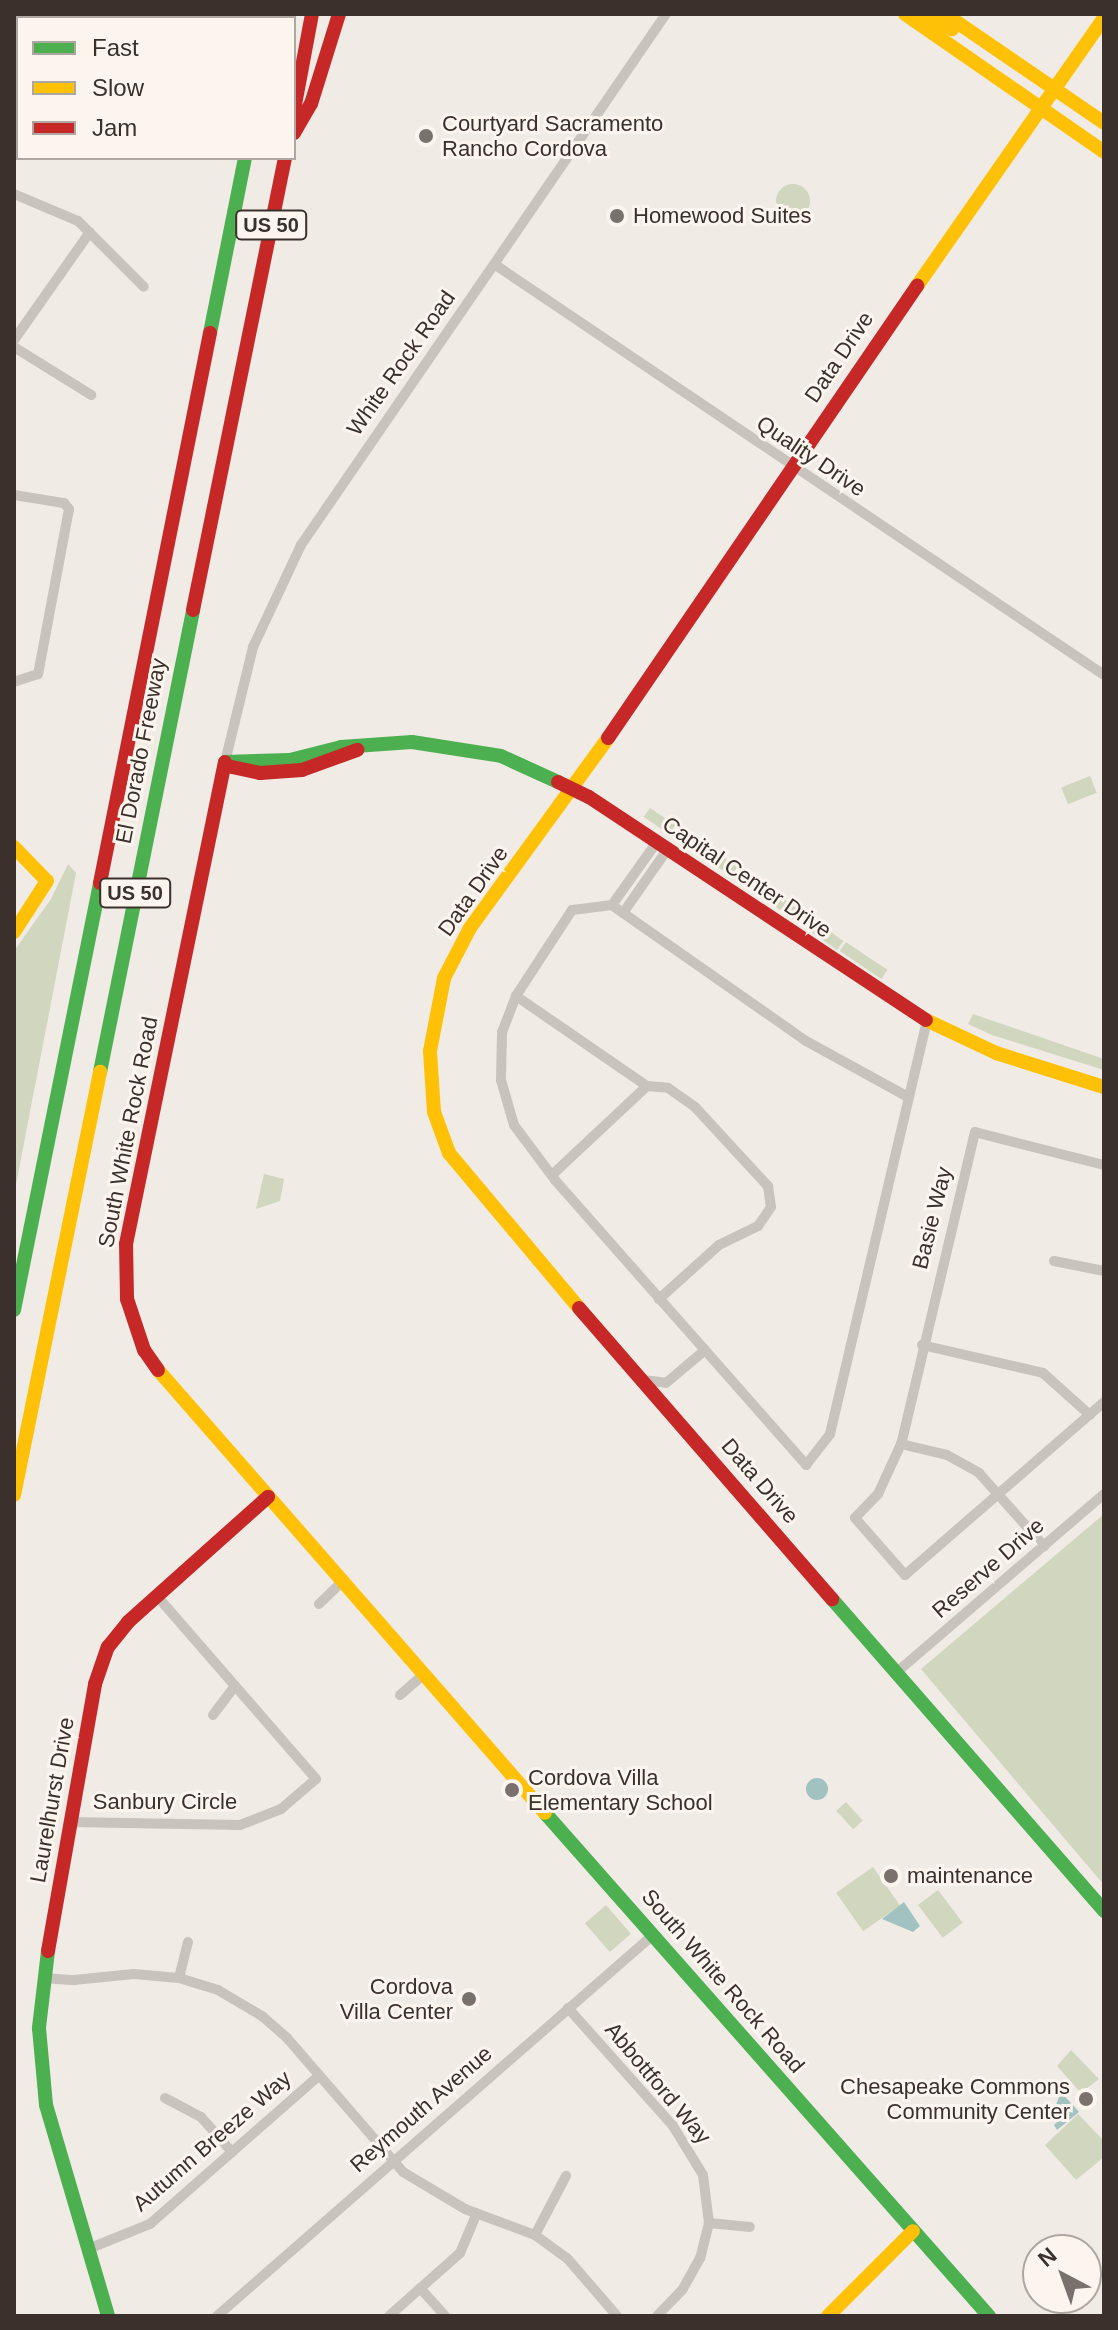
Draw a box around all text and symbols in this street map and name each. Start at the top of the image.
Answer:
legend [16,16,296,160]
text: Fast [92,34,139,61]
text: Slow [92,74,144,101]
place label: Courtyard Sacramento Rancho Cordova [442,110,663,162]
text: Jam [92,114,137,141]
marker: Courtyard Sacramento Rancho Cordova [417,127,435,145]
place label: Homewood Suites [633,203,812,229]
marker: Homewood Suites [608,207,626,225]
road number: US 50 [235,209,307,241]
street label: White Rock Road [341,285,461,441]
street label: Data Drive [799,307,879,407]
street label: Quality Drive [751,410,871,502]
street label: El Dorado Freeway [110,656,172,846]
street label: Capital Center Drive [658,811,836,943]
street label: Data Drive [432,841,514,941]
road number: US 50 [99,877,171,909]
street label: South White Rock Road [93,1014,163,1250]
street label: Basie Way [907,1164,957,1272]
street label: Data Drive [716,1433,804,1529]
street label: Reserve Drive [927,1512,1049,1624]
street label: Laurelhurst Drive [24,1715,80,1885]
place label: Cordova Villa Elementary School [528,1764,713,1816]
marker: Cordova Villa Elementary School [503,1781,521,1799]
street label: Sanbury Circle [93,1789,237,1815]
place label: maintenance [907,1863,1033,1889]
marker: maintenance [882,1867,900,1885]
street label: South White Rock Road [636,1884,810,2078]
place label: Cordova Villa Center [340,1973,453,2024]
marker: Cordova Villa Center [460,1990,478,2008]
street label: Abbottford Way [599,2017,717,2149]
street label: Reymouth Avenue [344,2040,498,2178]
street label: Autumn Breeze Way [128,2065,296,2217]
place label: Chesapeake Commons Community Center [840,2073,1070,2124]
marker: Chesapeake Commons Community Center [1077,2090,1095,2108]
north arrow [1022,2234,1102,2314]
text: N [1033,2242,1061,2272]

